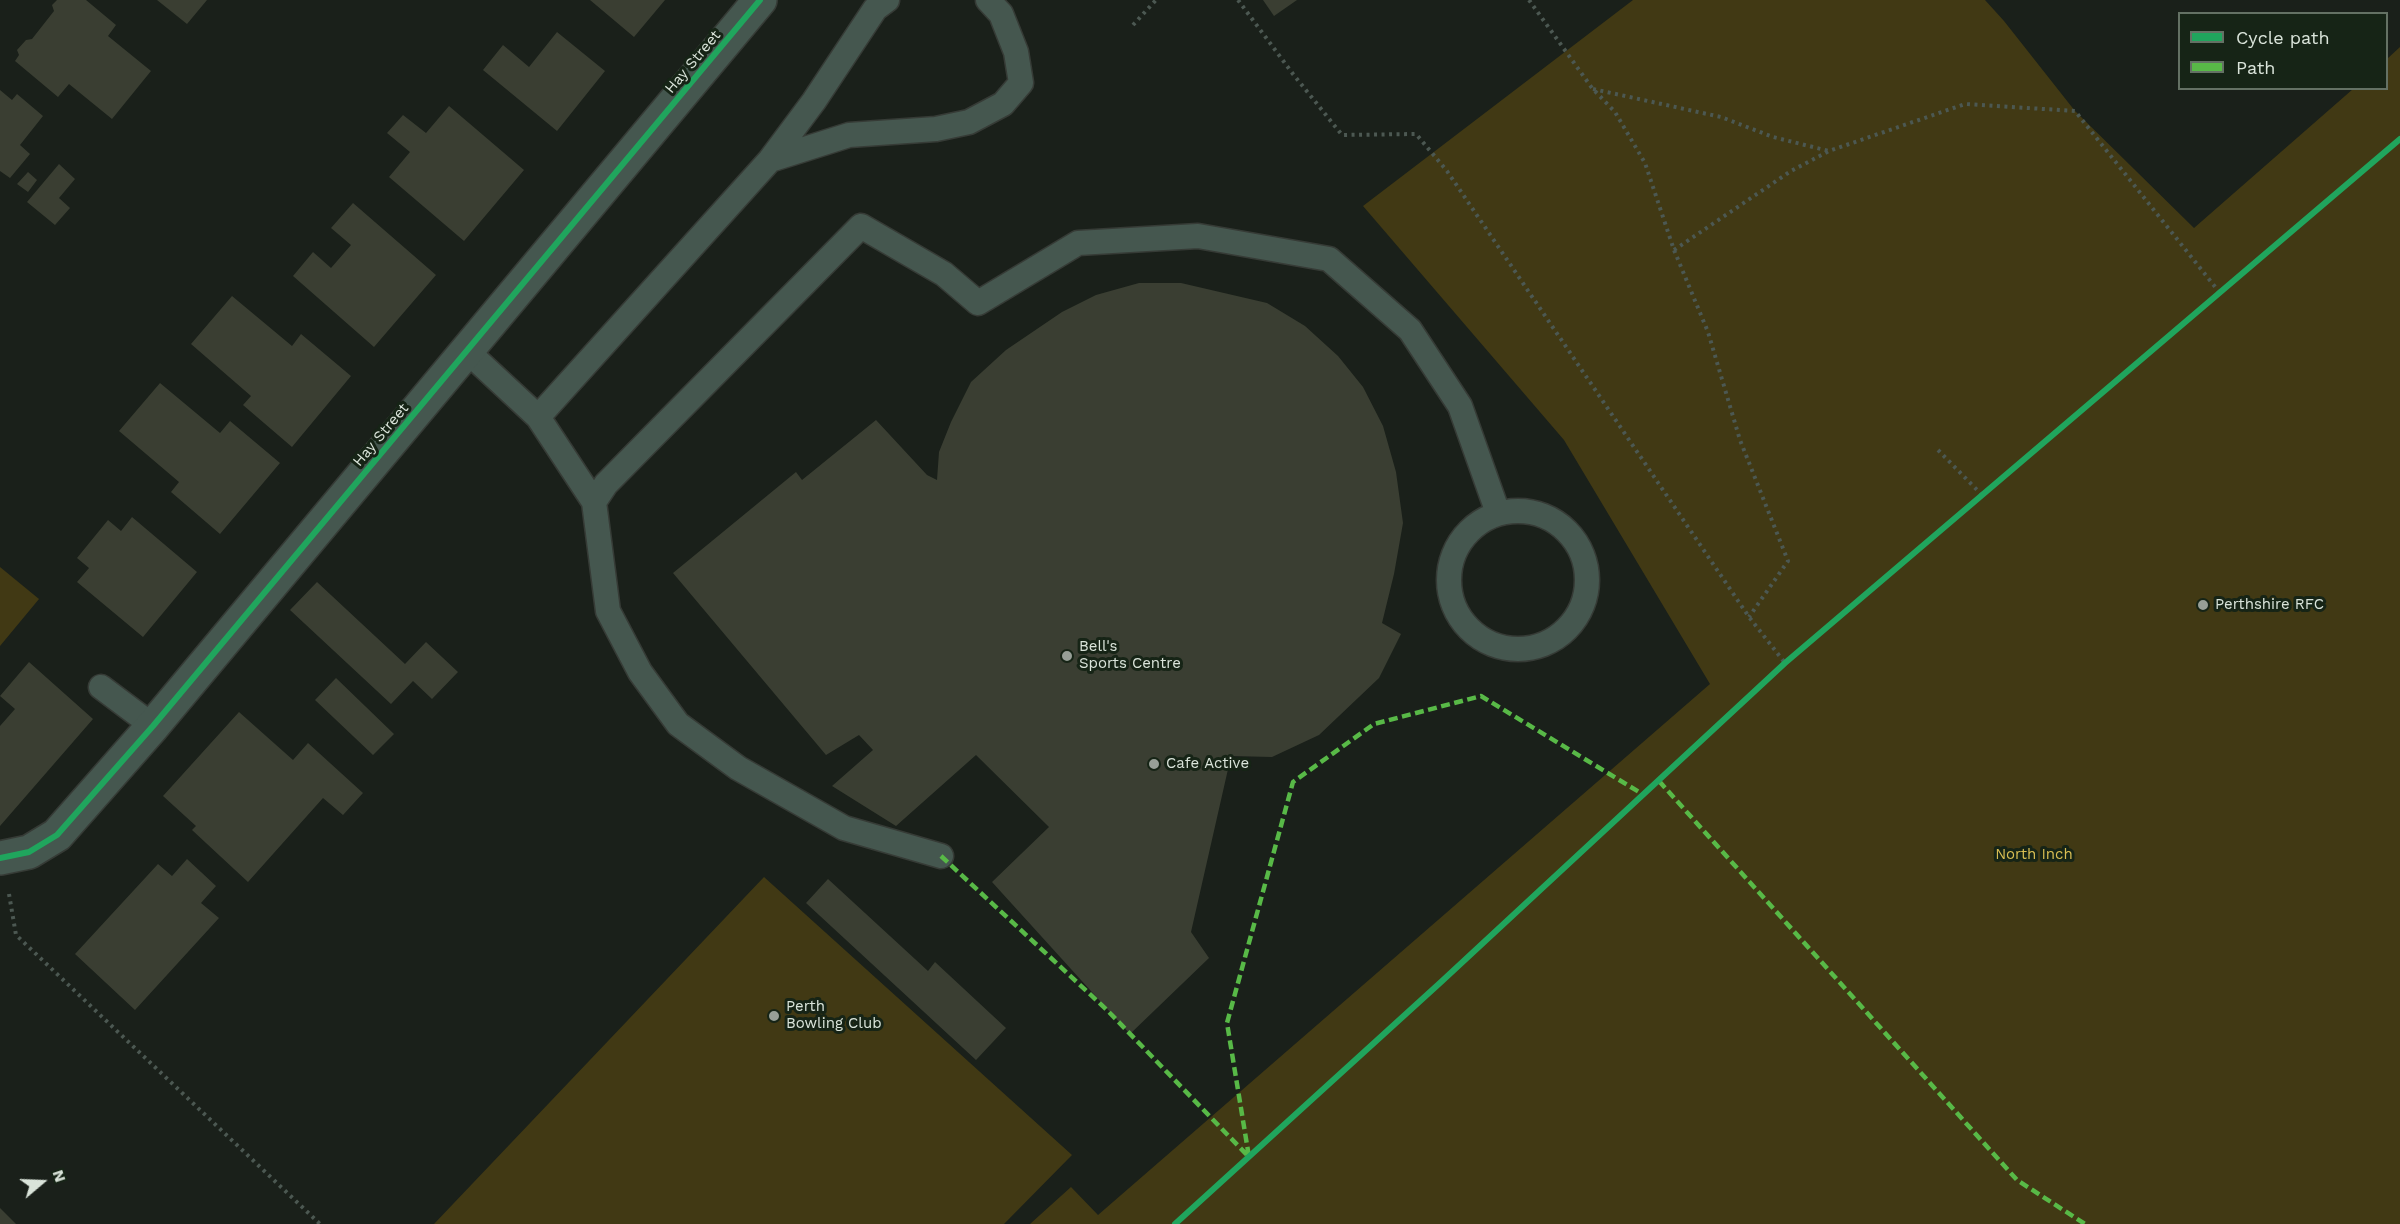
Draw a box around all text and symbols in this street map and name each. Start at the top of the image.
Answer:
legend [2178,12,2388,90]
street label: Hay Street [661,27,725,97]
text: Cycle path [2236,27,2330,48]
text: Path [2236,57,2276,78]
street label: Hay Street [349,400,413,470]
place label: Perthshire RFC [2215,596,2324,614]
marker: Perthshire RFC [2196,598,2210,612]
place label: Bell's Sports Centre [1079,638,1181,673]
marker: Bell's Sports Centre [1060,649,1074,663]
place label: Cafe Active [1166,755,1249,773]
marker: Cafe Active [1147,757,1161,771]
park label: North Inch [1995,846,2073,864]
place label: Perth Bowling Club [786,998,882,1033]
marker: Perth Bowling Club [767,1009,781,1023]
north arrow [12,1152,72,1212]
text: N [49,1167,70,1185]

